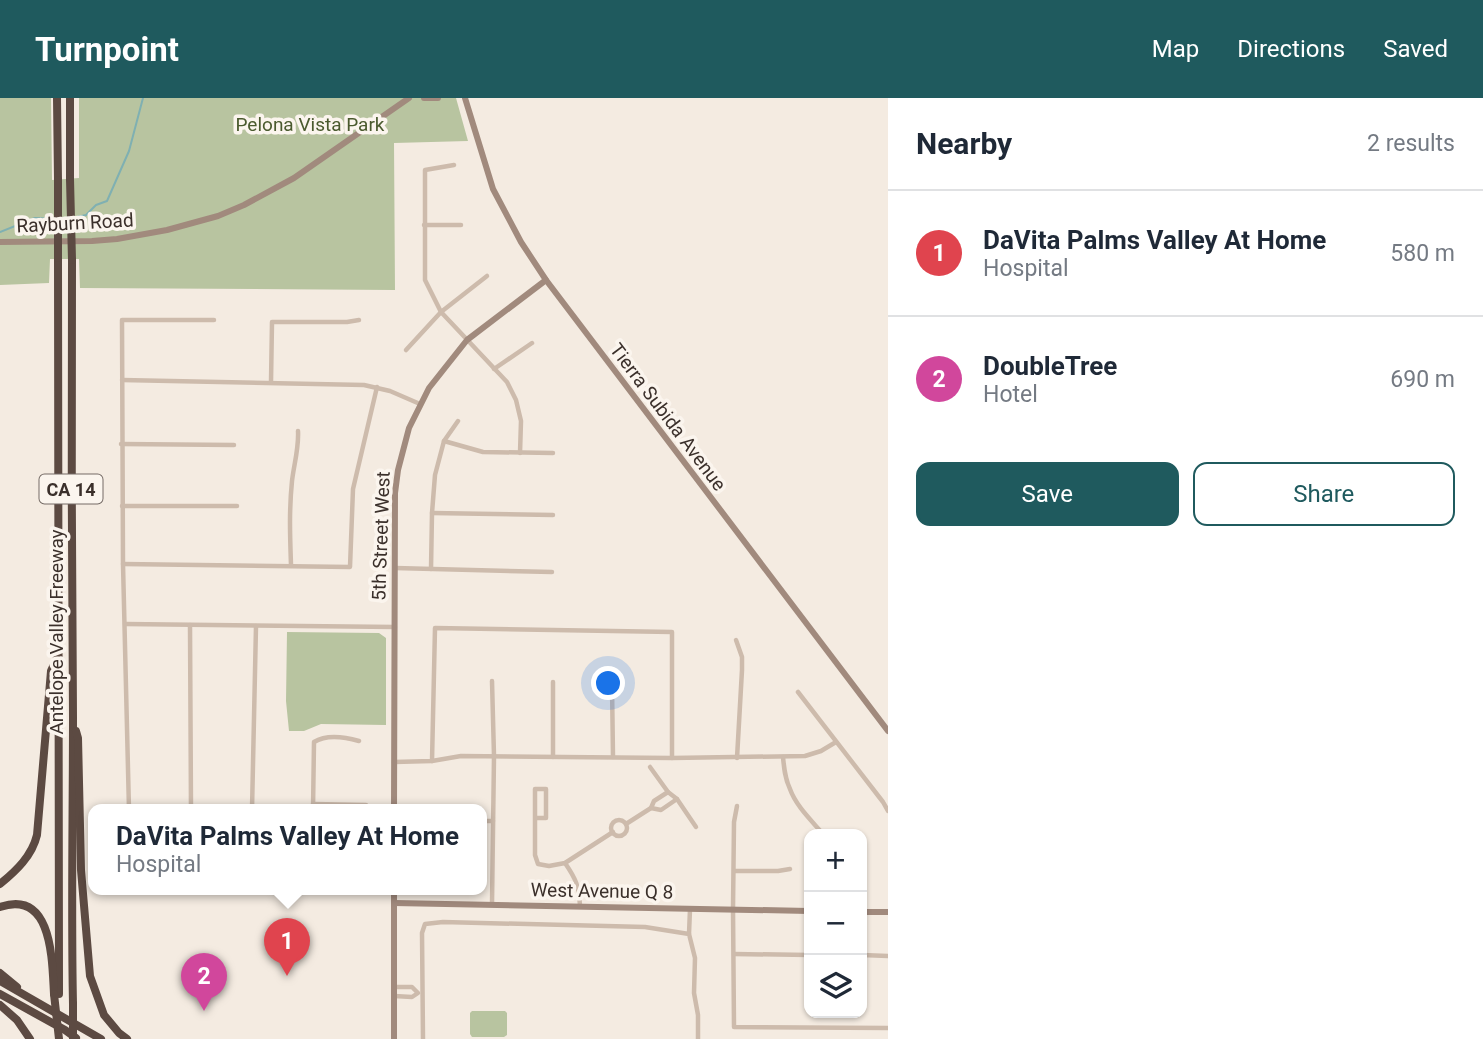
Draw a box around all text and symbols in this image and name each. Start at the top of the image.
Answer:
text: Turnpoint [35,30,179,69]
text: Map [1152,35,1199,63]
text: Directions [1237,35,1345,63]
text: Saved [1383,35,1448,63]
park label: Pelona Vista Park [235,113,385,136]
text: Nearby [916,126,1012,161]
text: 2 results [1367,130,1455,157]
street label: Rayburn Road [16,208,134,238]
text: DaVita Palms Valley At Home [983,225,1326,255]
text: 1 [932,240,946,267]
text: 580 m [1390,240,1455,267]
text: Hospital [983,255,1069,282]
street label: Tierra Subida Avenue [605,339,731,495]
text: DoubleTree [983,351,1117,381]
text: 2 [932,366,946,393]
text: 690 m [1390,366,1455,393]
text: Hotel [983,381,1038,408]
button: Save [916,462,1179,526]
button: Share [1193,462,1455,526]
street label: 5th Street West [367,471,395,601]
road number: CA 14 [40,474,102,503]
street label: Antelope Valley Freeway [45,529,68,735]
your location [591,666,625,700]
popup [88,804,487,895]
text: DaVita Palms Valley At Home [116,821,459,851]
map controls [804,829,867,1018]
button: + [804,829,867,892]
text: Hospital [116,851,201,878]
street label: West Avenue Q 8 [530,878,674,904]
button: − [804,892,867,955]
pin: 1 [264,918,310,976]
pin: 2 [181,953,227,1011]
button: layers [804,955,867,1018]

